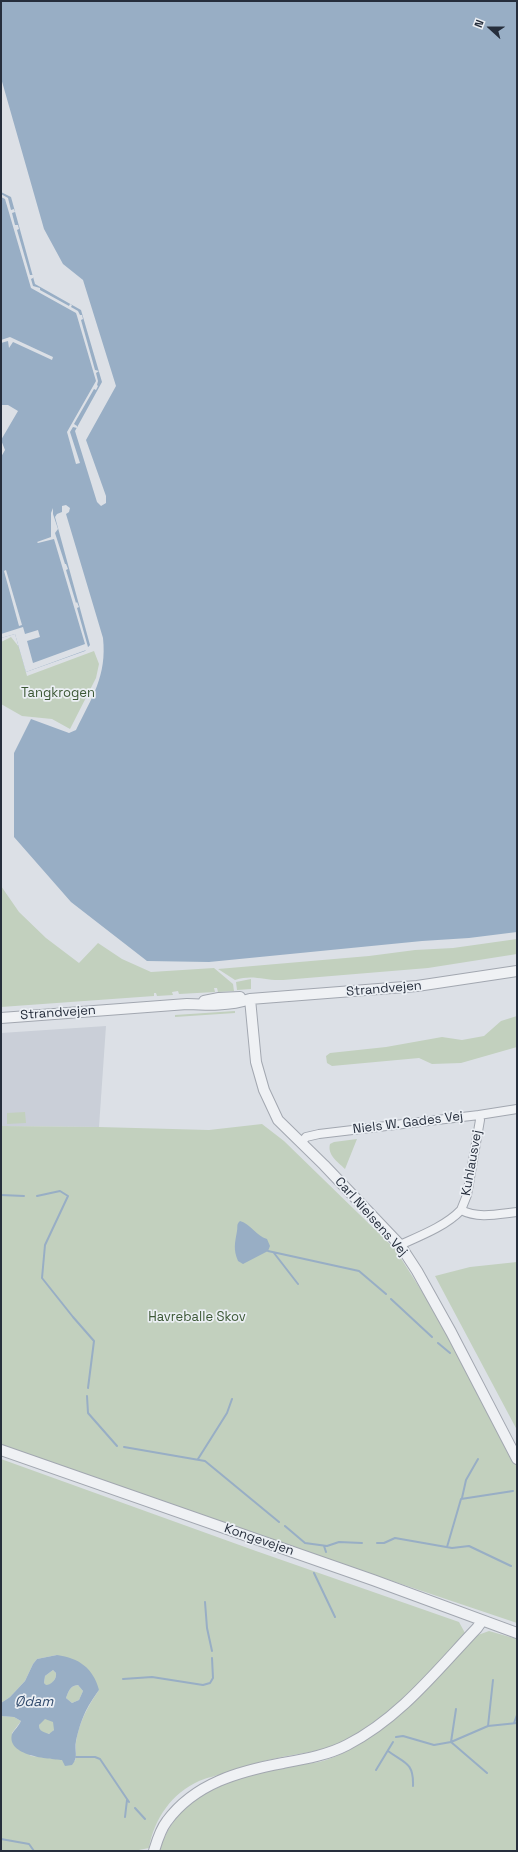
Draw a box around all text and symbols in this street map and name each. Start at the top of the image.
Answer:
north arrow [470,8,510,48]
text: N [471,18,487,30]
park label: Tangkrogen [21,685,95,701]
street label: Strandvejen [346,978,422,1000]
street label: Strandvejen [20,1003,96,1023]
street label: Niels W. Gades Vej [352,1108,464,1138]
street label: Kuhlausvej [459,1129,485,1197]
street label: Carl Nielsens Vej [331,1174,411,1260]
park label: Havreballe Skov [148,1309,246,1325]
street label: Kongevejen [222,1521,296,1559]
water label: Ødam [15,1694,53,1710]

